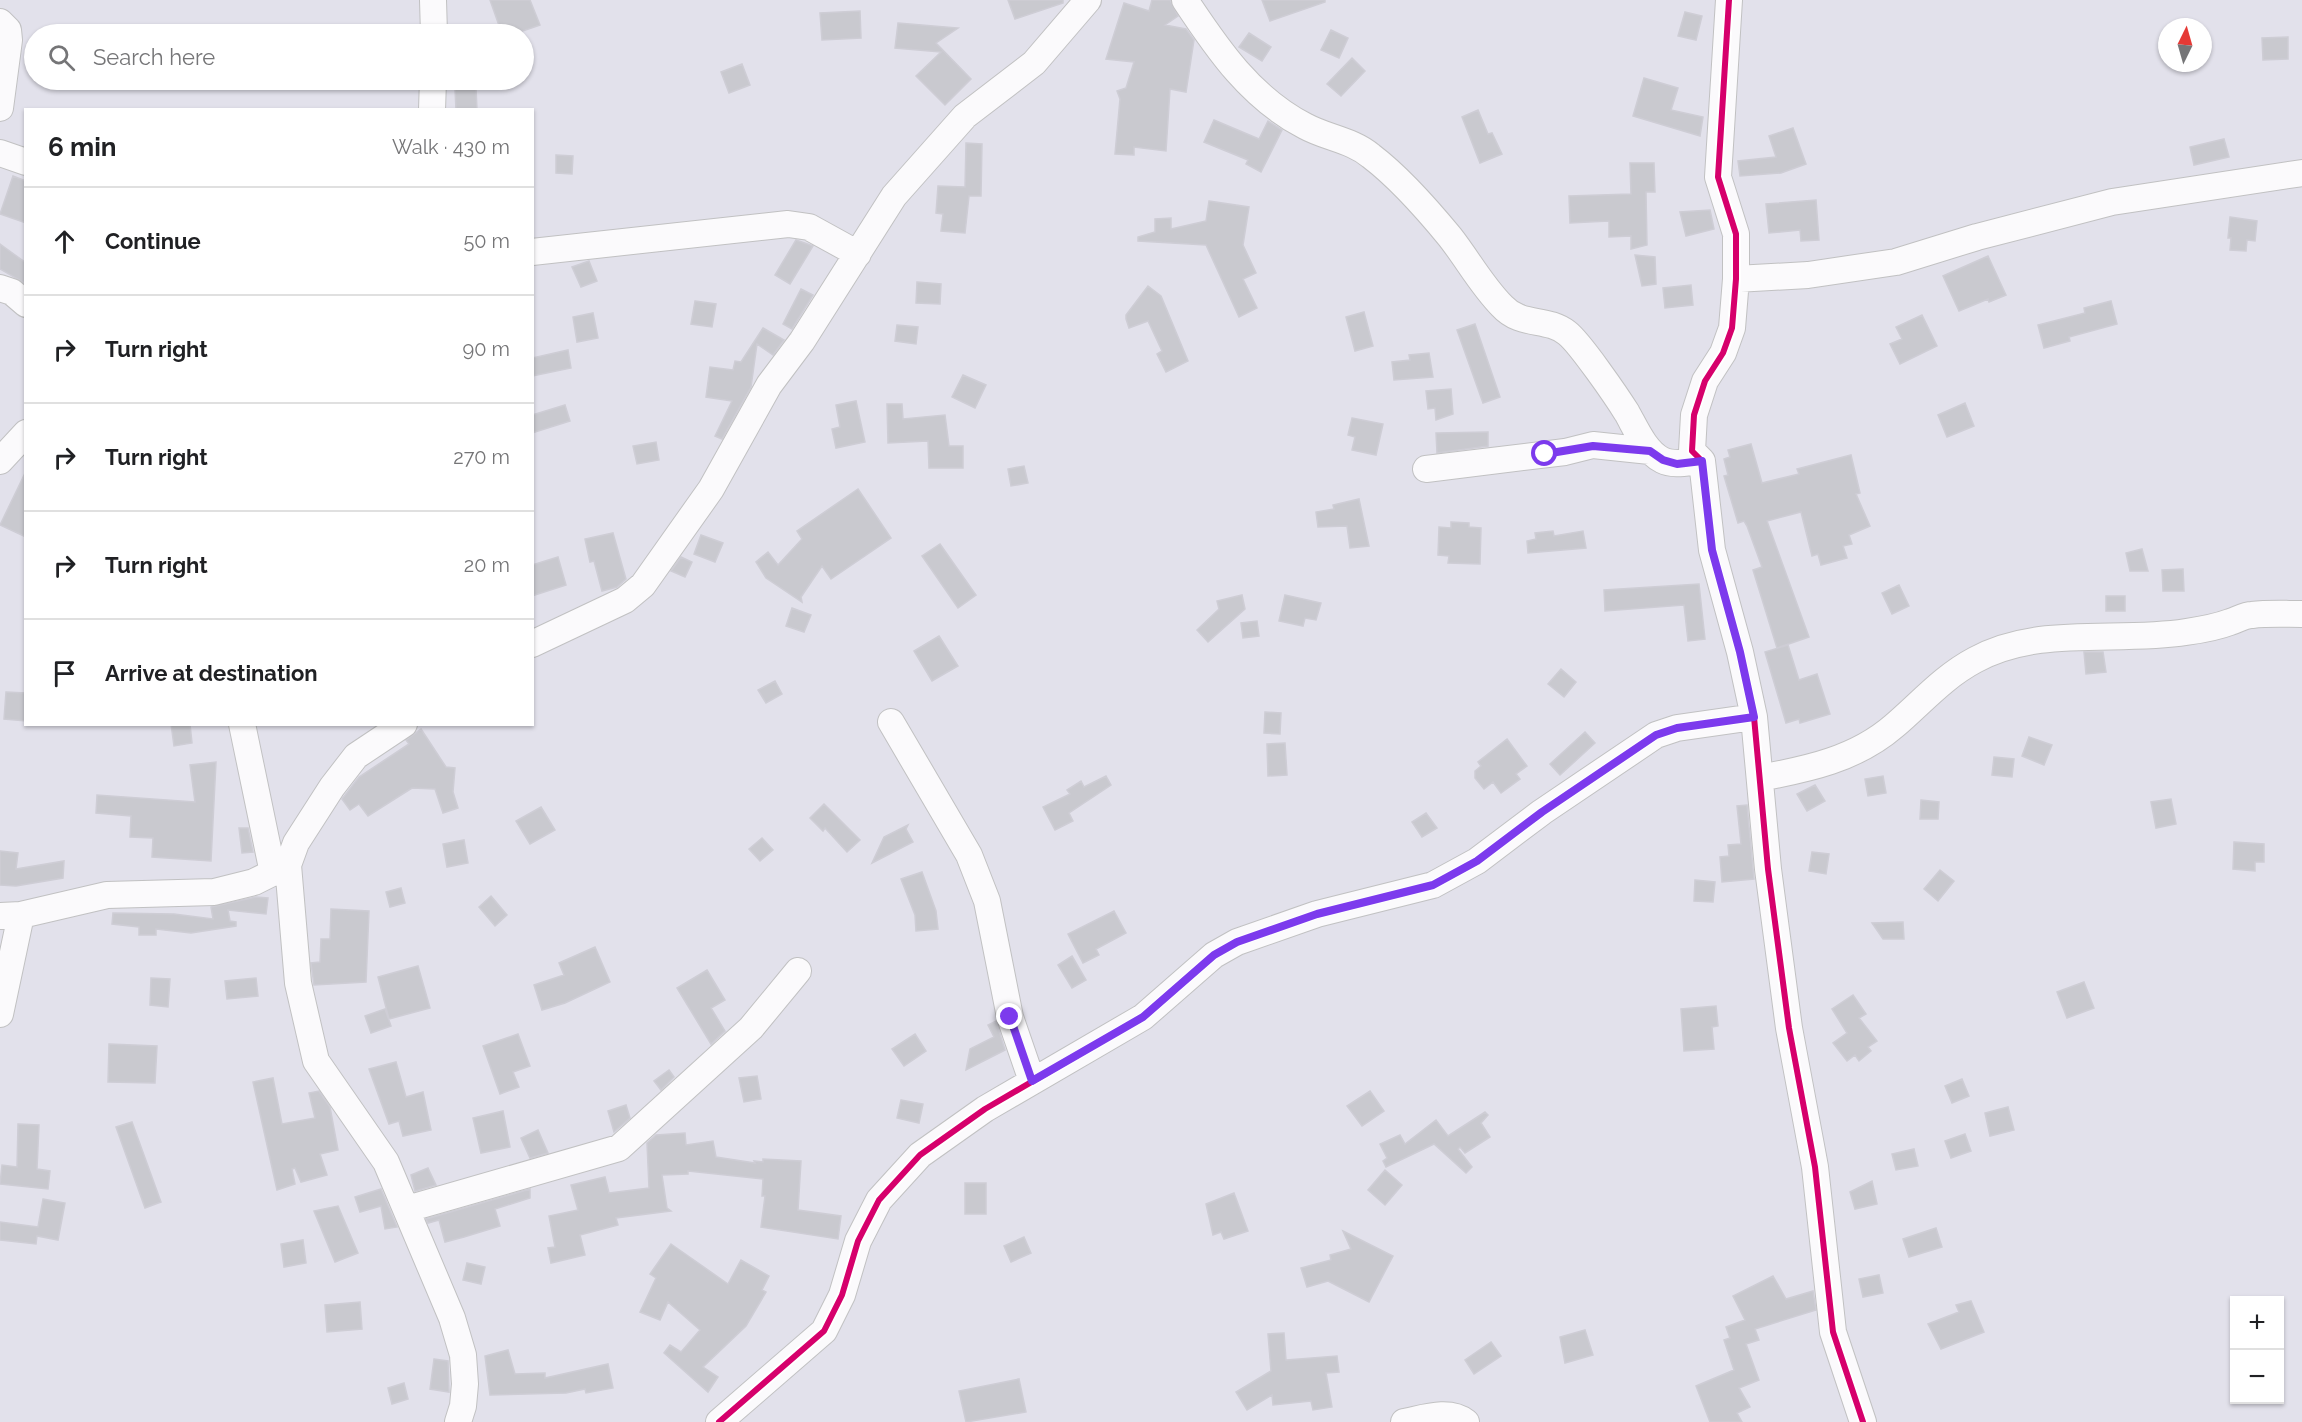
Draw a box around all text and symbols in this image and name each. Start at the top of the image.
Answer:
north arrow [2158,18,2212,72]
search box [24,24,534,90]
icon: search [45,41,78,74]
text: Search here [93,44,215,70]
text: 6 min [48,132,117,162]
text: Walk · 430 m [392,135,510,159]
icon: ahead [48,225,81,258]
text: Continue [105,228,201,254]
text: 50 m [463,229,510,253]
icon: right [48,333,81,366]
text: Turn right [105,336,208,362]
text: 90 m [463,337,510,361]
route start [1531,440,1557,466]
icon: right [48,441,81,474]
text: Turn right [105,444,208,470]
text: 270 m [453,445,510,469]
icon: right [48,549,81,582]
text: Turn right [105,552,208,578]
text: 20 m [464,553,510,577]
icon: arrive [48,657,81,690]
text: Arrive at destination [105,660,318,686]
route end [996,1003,1022,1029]
map controls [2230,1296,2284,1404]
button: + [2230,1296,2284,1350]
button: − [2230,1350,2284,1404]

